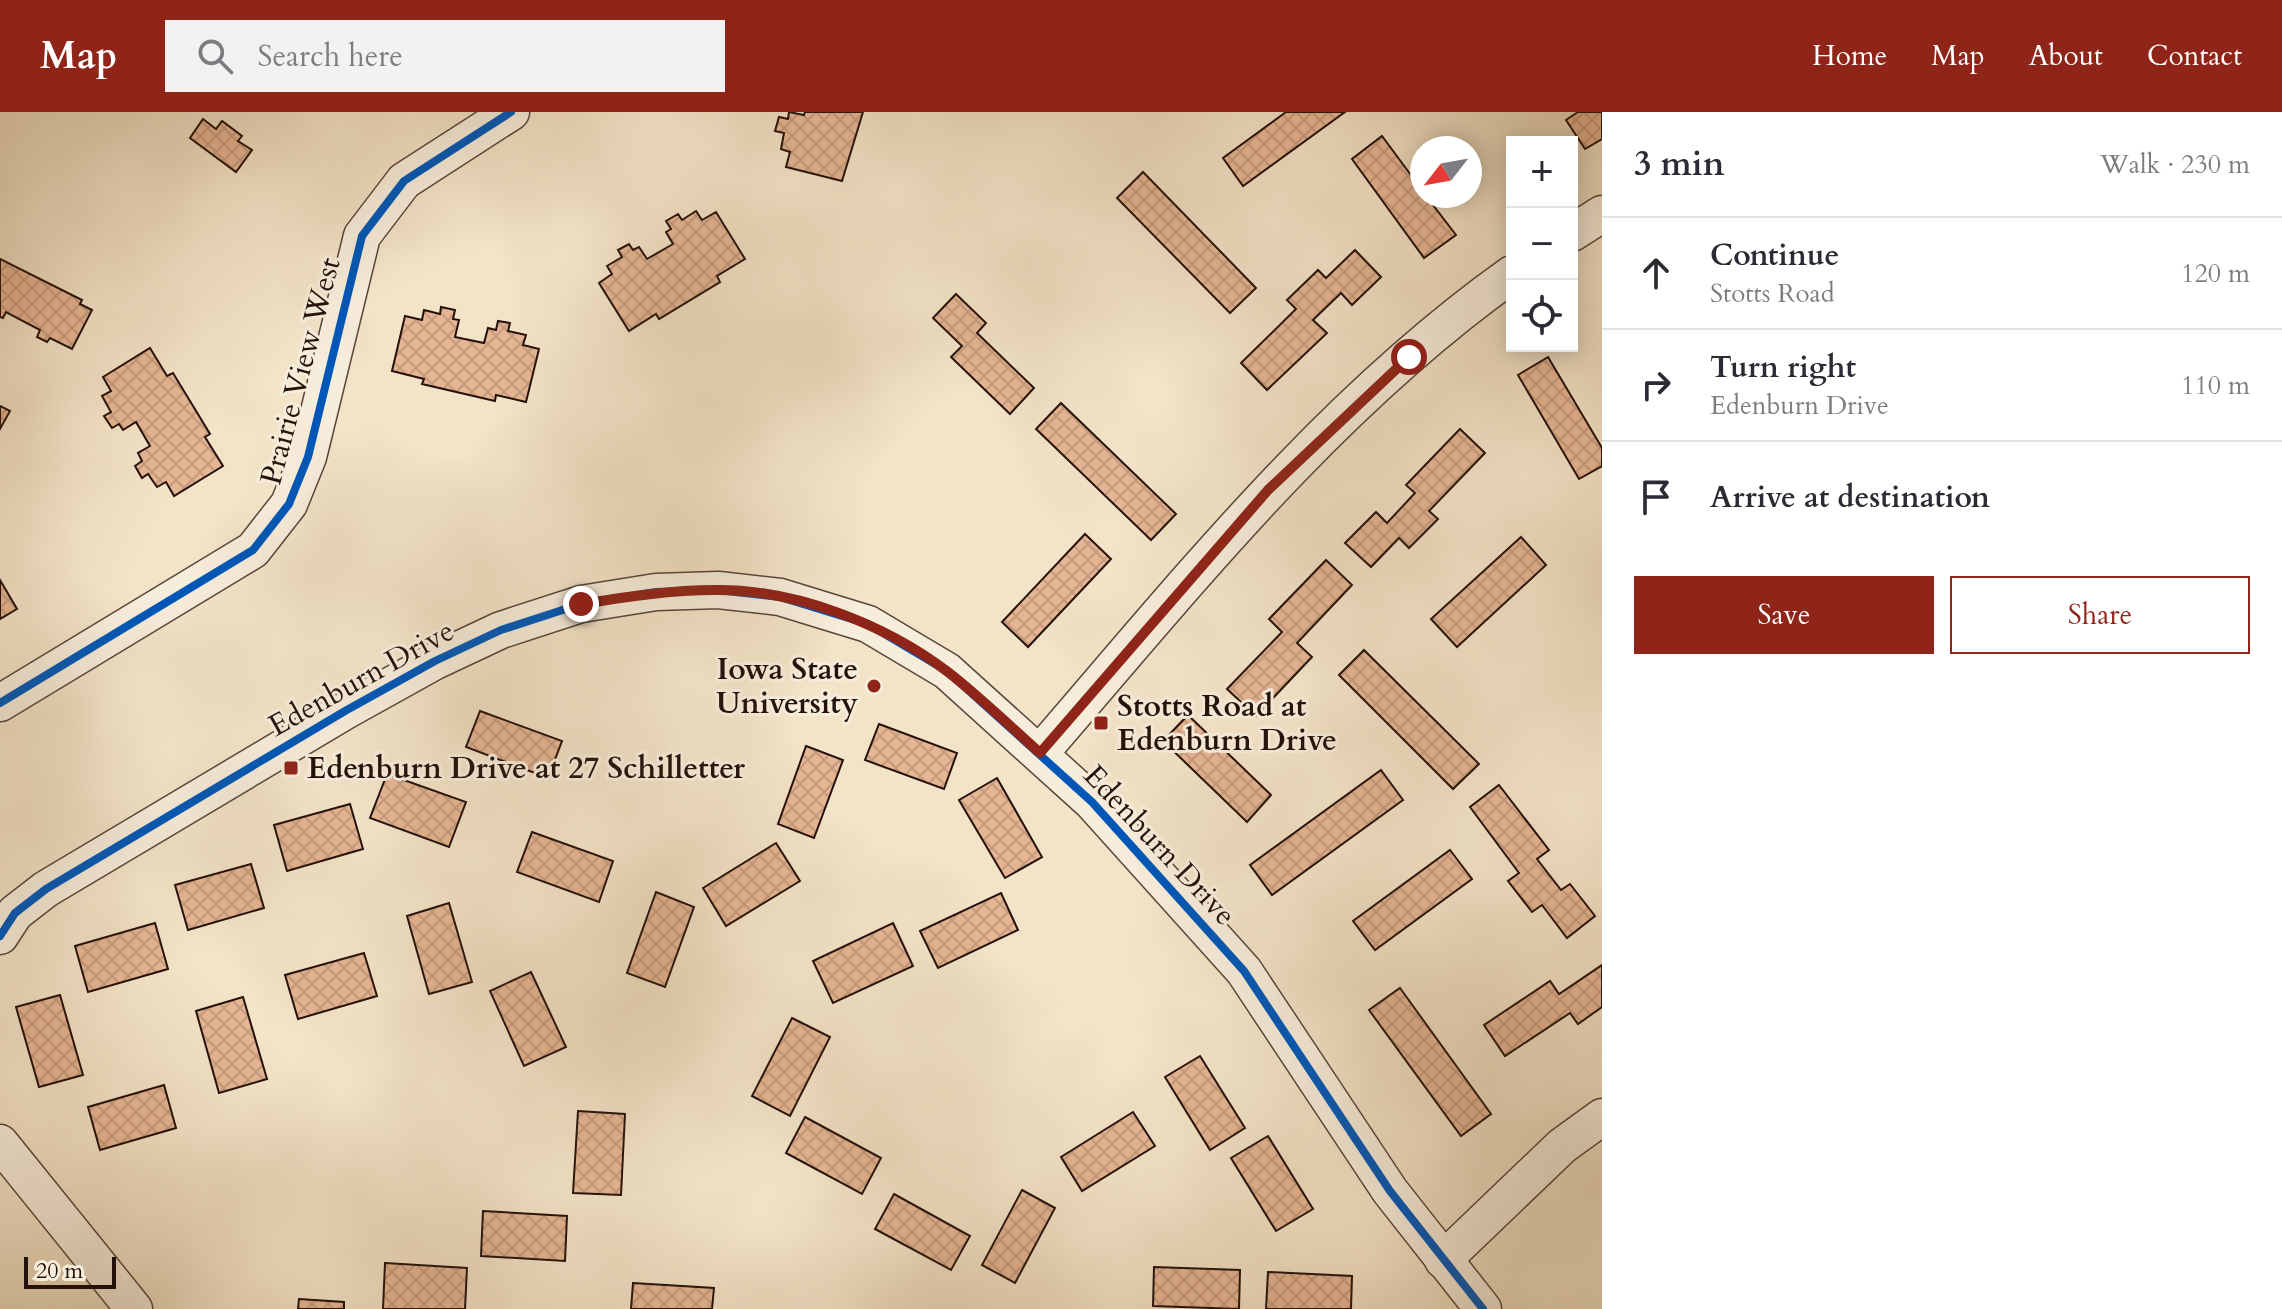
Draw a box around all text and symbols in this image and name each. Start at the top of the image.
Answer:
search box [165,20,725,92]
text: Map [40,30,117,82]
icon: search [193,34,237,78]
text: Search here [257,36,403,77]
text: Home [1812,37,1887,75]
text: Map [1931,37,1985,75]
text: About [2029,37,2103,75]
text: Contact [2147,37,2242,75]
north arrow [1410,136,1482,208]
map controls [1506,136,1578,352]
button: + [1506,136,1578,208]
text: 3 min [1634,141,1725,187]
text: Walk · 230 m [2100,147,2250,182]
button: − [1506,208,1578,280]
text: Continue [1710,235,1839,276]
icon: ahead [1634,251,1678,295]
street label: Prairie View West [250,252,351,489]
text: 120 m [2181,256,2250,291]
text: Stotts Road [1710,276,1835,311]
button: locate [1506,280,1578,352]
route start [1391,339,1427,375]
text: Turn right [1710,347,1856,388]
icon: right [1634,363,1678,407]
text: 110 m [2181,368,2250,403]
text: Edenburn Drive [1710,388,1889,423]
icon: arrive [1634,475,1678,519]
text: Arrive at destination [1710,477,1990,518]
button: Save [1634,576,1934,654]
button: Share [1950,576,2250,654]
route end [563,586,599,622]
street label: Edenburn Drive [261,610,461,746]
place label: Iowa State University [716,649,858,724]
marker: Iowa State University [865,677,883,695]
place label: Stotts Road at Edenburn Drive [1117,686,1337,761]
marker: Stotts Road at Edenburn Drive [1092,714,1110,732]
place label: Edenburn Drive at 27 Schilletter [307,748,746,789]
street label: Edenburn Drive [1074,756,1245,935]
marker: Edenburn Drive at 27 Schilletter [282,759,300,777]
scale bar [24,1253,116,1289]
text: 20 m [36,1256,83,1286]

